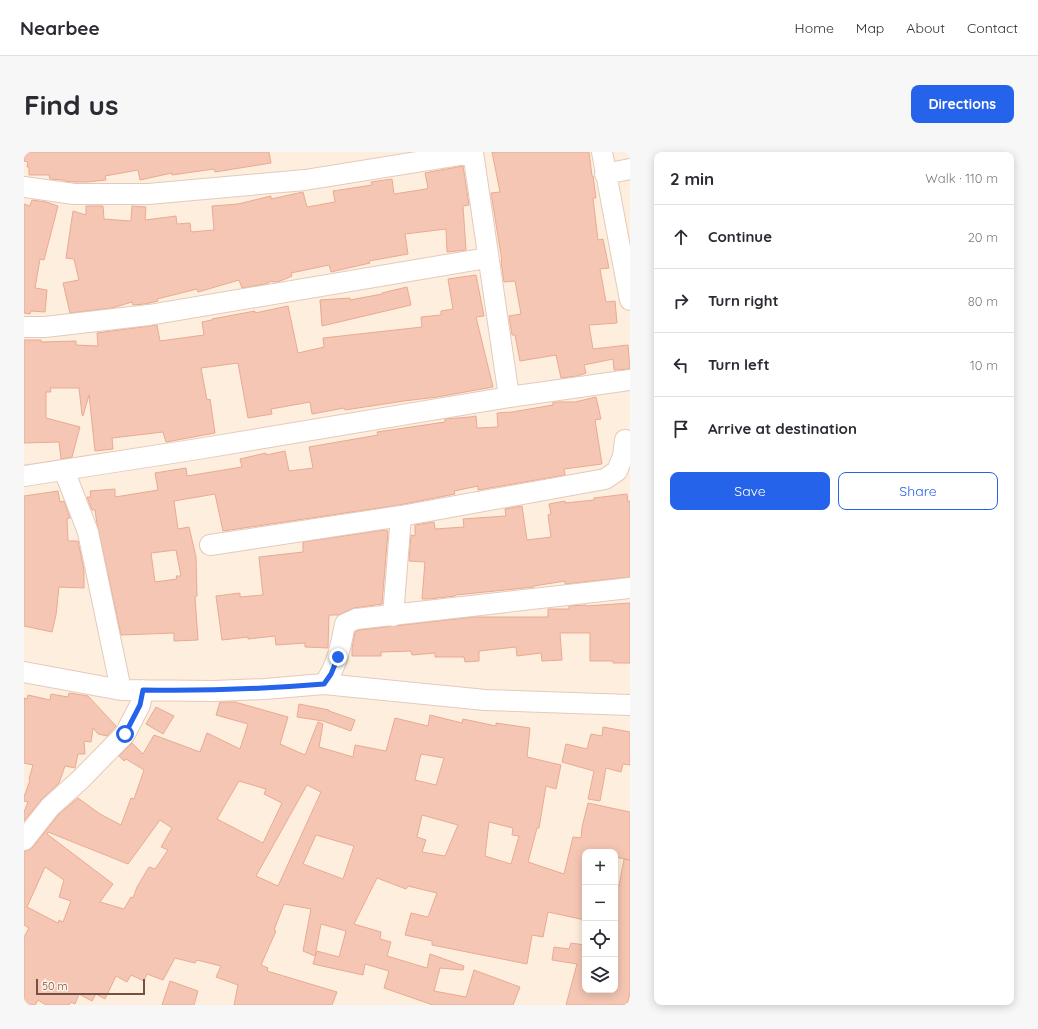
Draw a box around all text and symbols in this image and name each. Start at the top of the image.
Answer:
text: Nearbee [20,16,100,40]
text: Home [795,19,834,37]
text: Map [856,19,884,37]
text: About [906,19,945,37]
text: Contact [967,19,1018,37]
button: Directions [911,85,1014,123]
text: Find us [24,87,118,122]
text: 2 min [670,168,714,189]
text: Walk · 110 m [925,170,998,186]
icon: ahead [670,226,692,248]
text: Continue [708,227,772,246]
text: 20 m [968,229,998,245]
icon: right [670,290,692,312]
text: Turn right [708,291,779,310]
text: 80 m [968,293,998,309]
icon: left [670,354,692,376]
text: Turn left [708,355,770,374]
text: 10 m [970,357,998,373]
icon: arrive [670,418,692,440]
text: Arrive at destination [708,419,857,438]
button: Save [670,472,830,510]
button: Share [838,472,998,510]
route end [329,648,347,666]
route start [116,725,134,743]
map controls [582,849,618,993]
button: + [582,849,618,885]
button: − [582,885,618,921]
button: locate [582,921,618,957]
button: layers [582,957,618,993]
scale bar [36,977,145,996]
text: 50 m [42,979,68,993]

